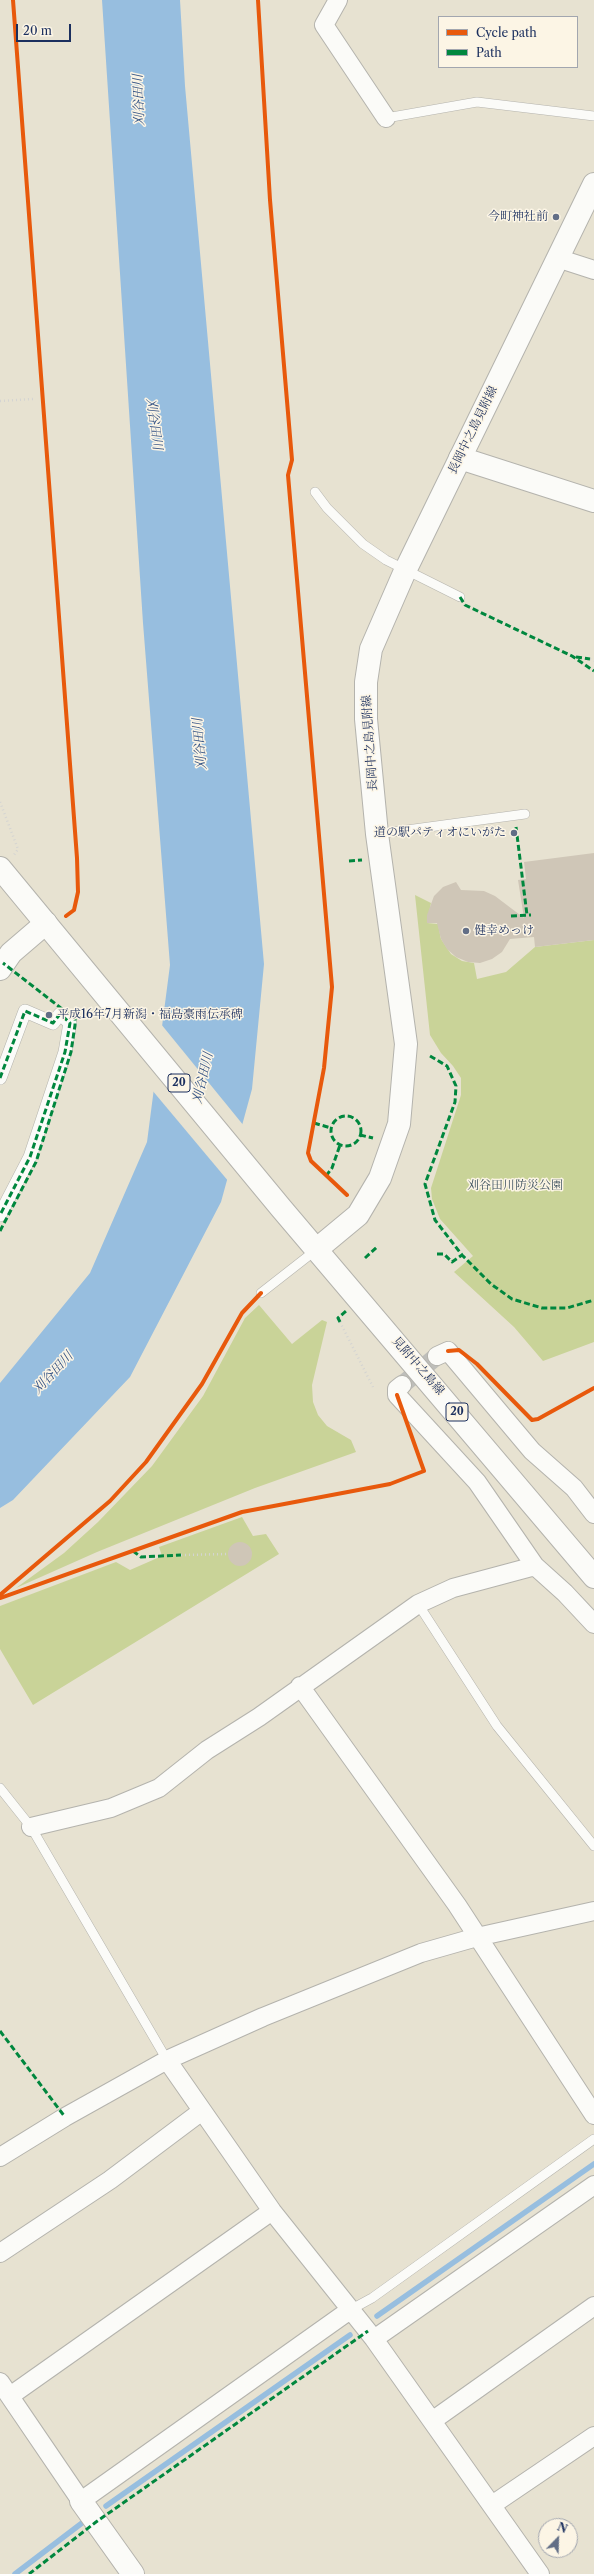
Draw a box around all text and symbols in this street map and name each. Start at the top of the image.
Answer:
scale bar [18,16,73,42]
legend [438,16,578,68]
text: 20 m [23,23,52,38]
text: Cycle path [476,25,537,40]
text: Path [476,45,502,60]
water label: 刈谷田川 [130,74,148,126]
place label: 今町神社前 [488,210,548,224]
marker: 今町神社前 [551,212,561,222]
street label: 長岡中之島見附線 [445,384,501,476]
water label: 刈谷田川 [143,397,165,451]
street label: 長岡中之島見附線 [359,695,381,791]
water label: 刈谷田川 [190,717,210,771]
place label: 道の駅パティオにいがた [374,826,506,840]
marker: 道の駅パティオにいがた [509,828,519,838]
place label: 健幸めっけ [474,924,534,938]
marker: 健幸めっけ [461,926,471,936]
place label: 平成16年7月新潟・福島豪雨伝承碑 [57,1008,243,1022]
marker: 平成16年7月新潟・福島豪雨伝承碑 [44,1010,54,1020]
water label: 刈谷田川 [190,1051,216,1105]
road number: 20 [168,1074,190,1092]
park label: 刈谷田川防災公園 [467,1179,563,1193]
street label: 見附中之島線 [389,1334,447,1398]
water label: 刈谷田川 [30,1349,76,1397]
road number: 20 [446,1403,468,1421]
north arrow [538,2518,578,2558]
text: N [555,2520,569,2536]

